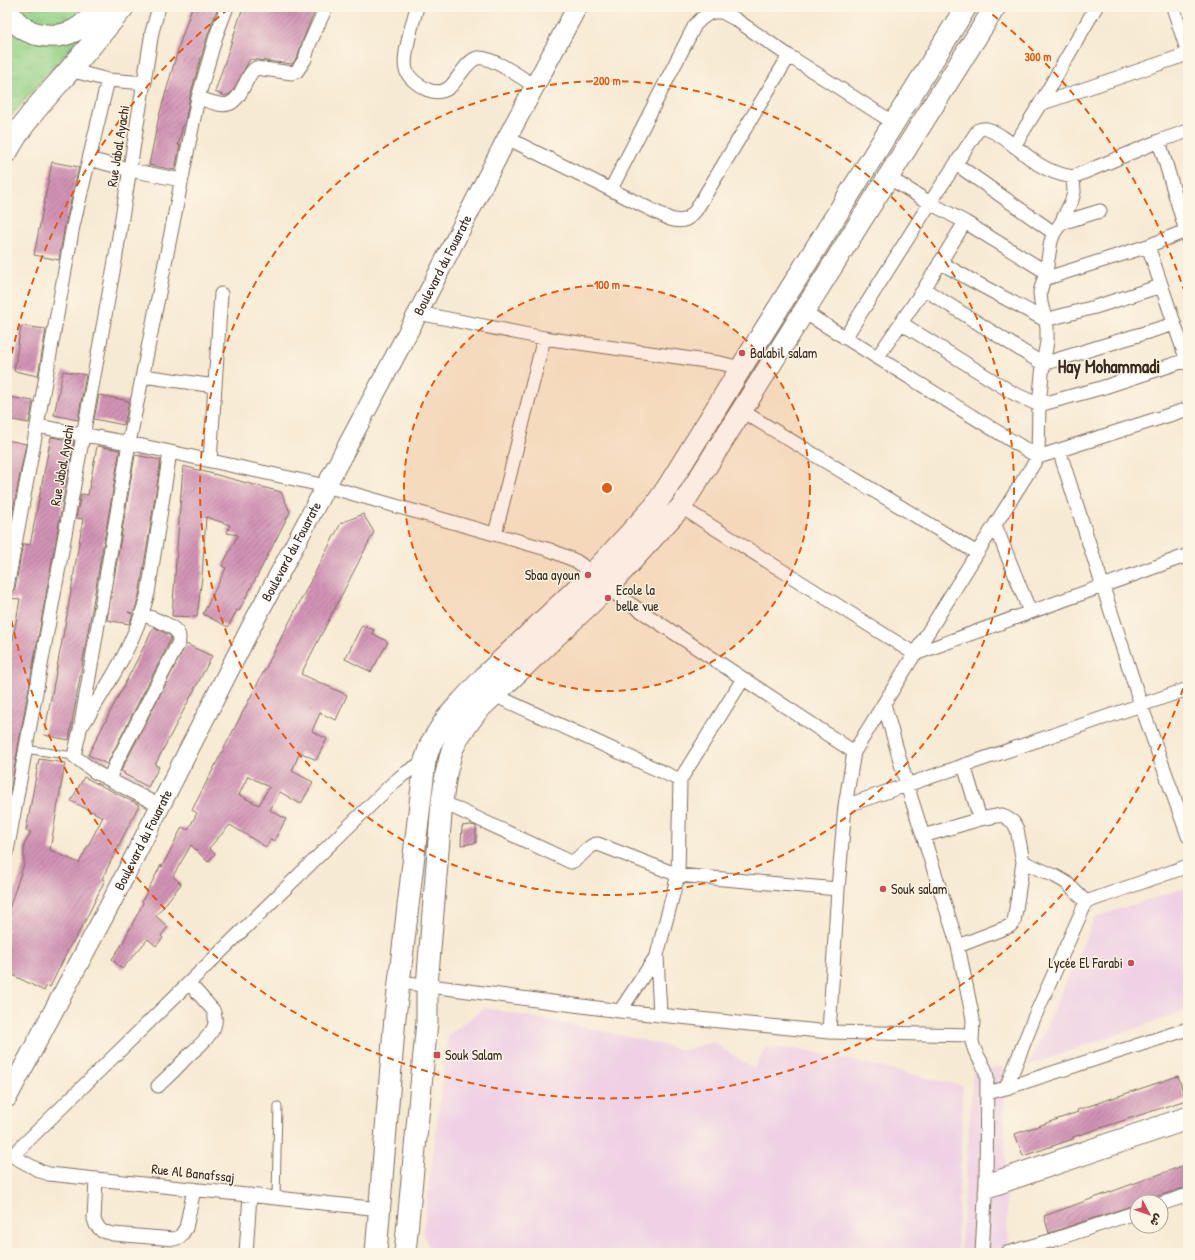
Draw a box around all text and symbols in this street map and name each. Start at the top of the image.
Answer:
text: 300 m [1024,48,1052,65]
text: 200 m [593,72,621,89]
street label: Rue Jabal Ayachi [102,104,134,188]
street label: Boulevard du Fouarate [408,211,476,318]
text: 100 m [594,276,620,293]
place label: Balabil salam [750,343,817,362]
marker: Balabil salam [737,348,747,358]
district label: Hay Mohammadi [1058,354,1160,380]
street label: Rue Jabal Ayachi [45,423,79,507]
centre of rings [600,481,614,495]
street label: Boulevard du Fouarate [256,498,325,605]
place label: Sbaa ayoun [525,565,580,585]
marker: Sbaa ayoun [583,570,593,580]
place label: Ecole la belle vue [616,580,659,615]
marker: Ecole la belle vue [603,593,613,603]
street label: Boulevard du Fouarate [109,785,176,893]
place label: Souk salam [891,879,947,898]
marker: Souk salam [878,884,888,894]
place label: Lycée El Farabi [1048,953,1123,973]
marker: Lycée El Farabi [1126,958,1136,968]
place label: Souk Salam [445,1045,502,1064]
marker: Souk Salam [432,1050,442,1060]
street label: Rue Al Banafssaj [150,1159,236,1187]
north arrow [1129,1194,1169,1234]
text: ش [1147,1211,1166,1230]

